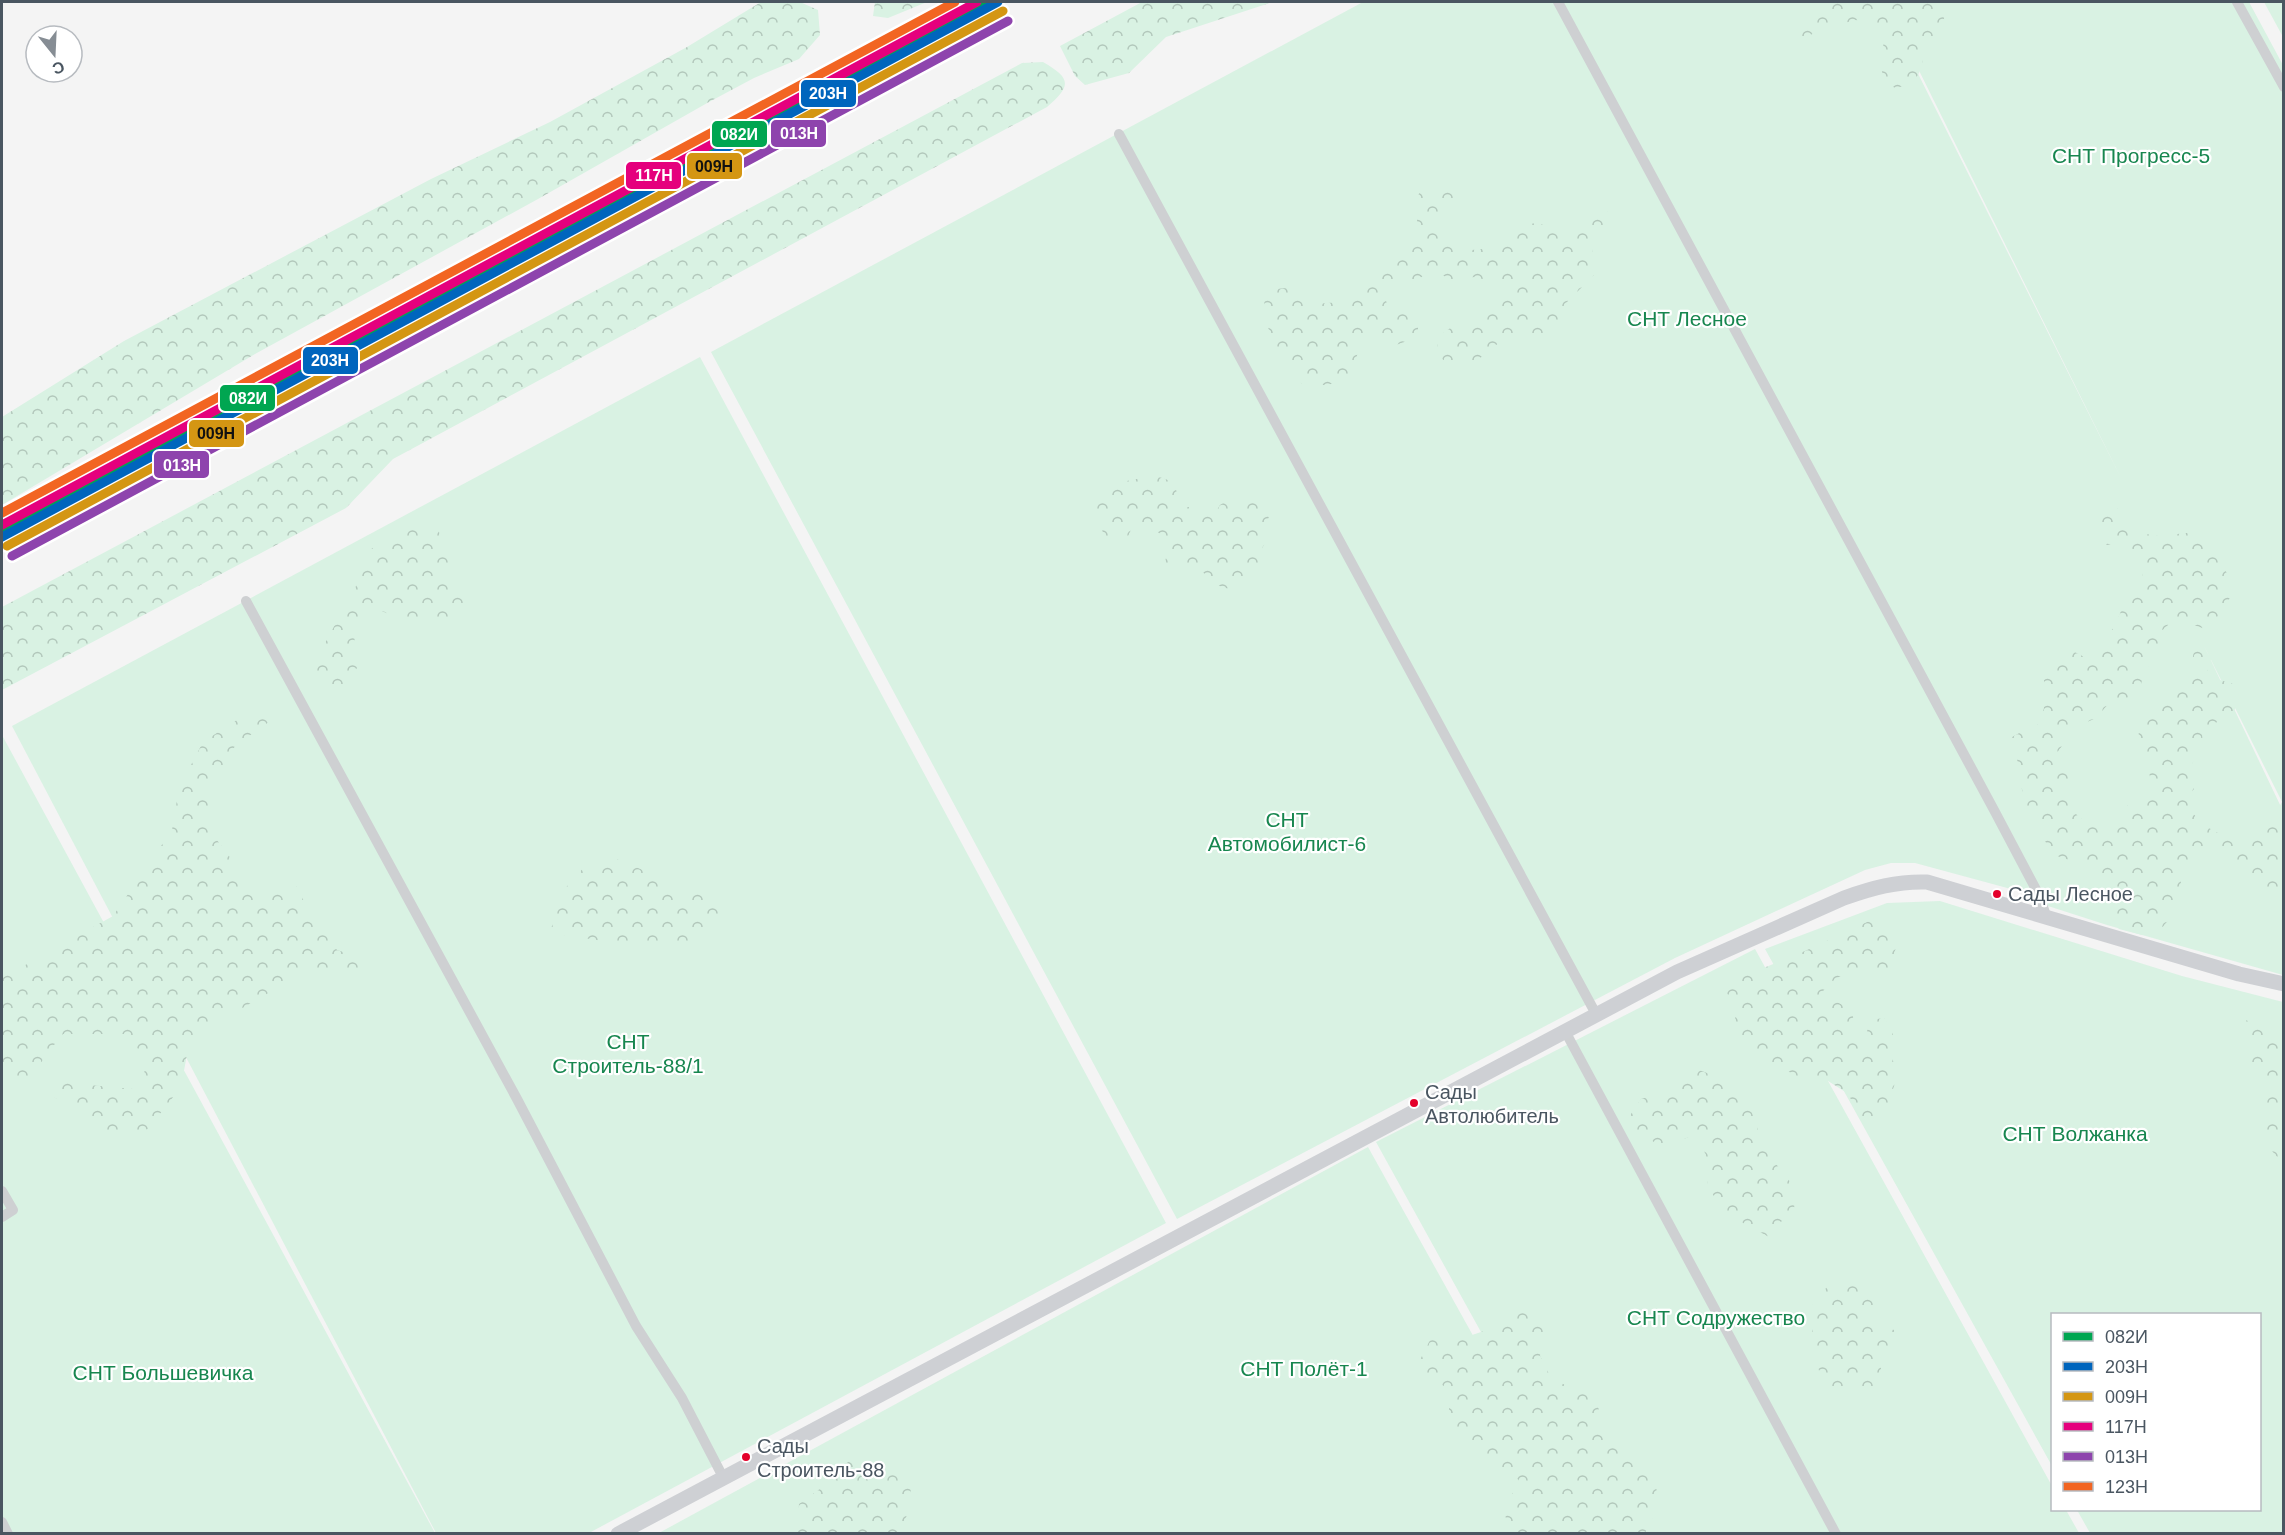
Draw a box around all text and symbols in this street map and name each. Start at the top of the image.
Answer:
north arrow [24,24,84,84]
text: С [50,58,67,78]
line badge: 203Н [800,79,857,108]
text: 203Н [809,85,847,102]
line badge: 013Н [770,119,827,148]
line badge: 082И [711,120,768,148]
text: 013Н [780,125,818,142]
text: 082И [720,126,758,143]
park label: СНТ Прогресс-5 [2052,144,2210,167]
line badge: 009Н [686,152,743,180]
text: 009Н [695,158,733,175]
line badge: 117Н [625,161,682,190]
text: 117Н [635,167,673,184]
park label: СНТ Лесное [1627,307,1747,330]
line badge: 203Н [302,346,359,375]
text: 203Н [311,352,349,369]
line badge: 082И [219,384,276,412]
text: 082И [229,390,267,407]
line badge: 009Н [188,419,245,448]
text: 009Н [197,425,235,442]
line badge: 013Н [153,450,210,479]
text: 013Н [163,457,201,474]
park label: СНТ Автомобилист-6 [1208,808,1366,855]
place label: Сады Лесное [2008,883,2133,905]
marker: Сады Лесное [1991,888,2003,900]
park label: СНТ Строитель-88/1 [552,1030,704,1077]
place label: Сады Автолюбитель [1425,1081,1559,1127]
marker: Сады Автолюбитель [1408,1097,1420,1109]
park label: СНТ Волжанка [2002,1122,2148,1145]
park label: СНТ Содружество [1627,1306,1805,1329]
legend [2051,1313,2261,1511]
text: 082И [2105,1327,2148,1347]
park label: СНТ Полёт-1 [1240,1357,1368,1380]
text: 203Н [2105,1357,2148,1377]
park label: СНТ Большевичка [73,1361,254,1384]
text: 009Н [2105,1387,2148,1407]
text: 117Н [2105,1417,2147,1437]
place label: Сады Строитель-88 [757,1435,884,1481]
text: 013Н [2105,1447,2148,1467]
marker: Сады Строитель-88 [740,1451,752,1463]
text: 123Н [2105,1477,2148,1497]

